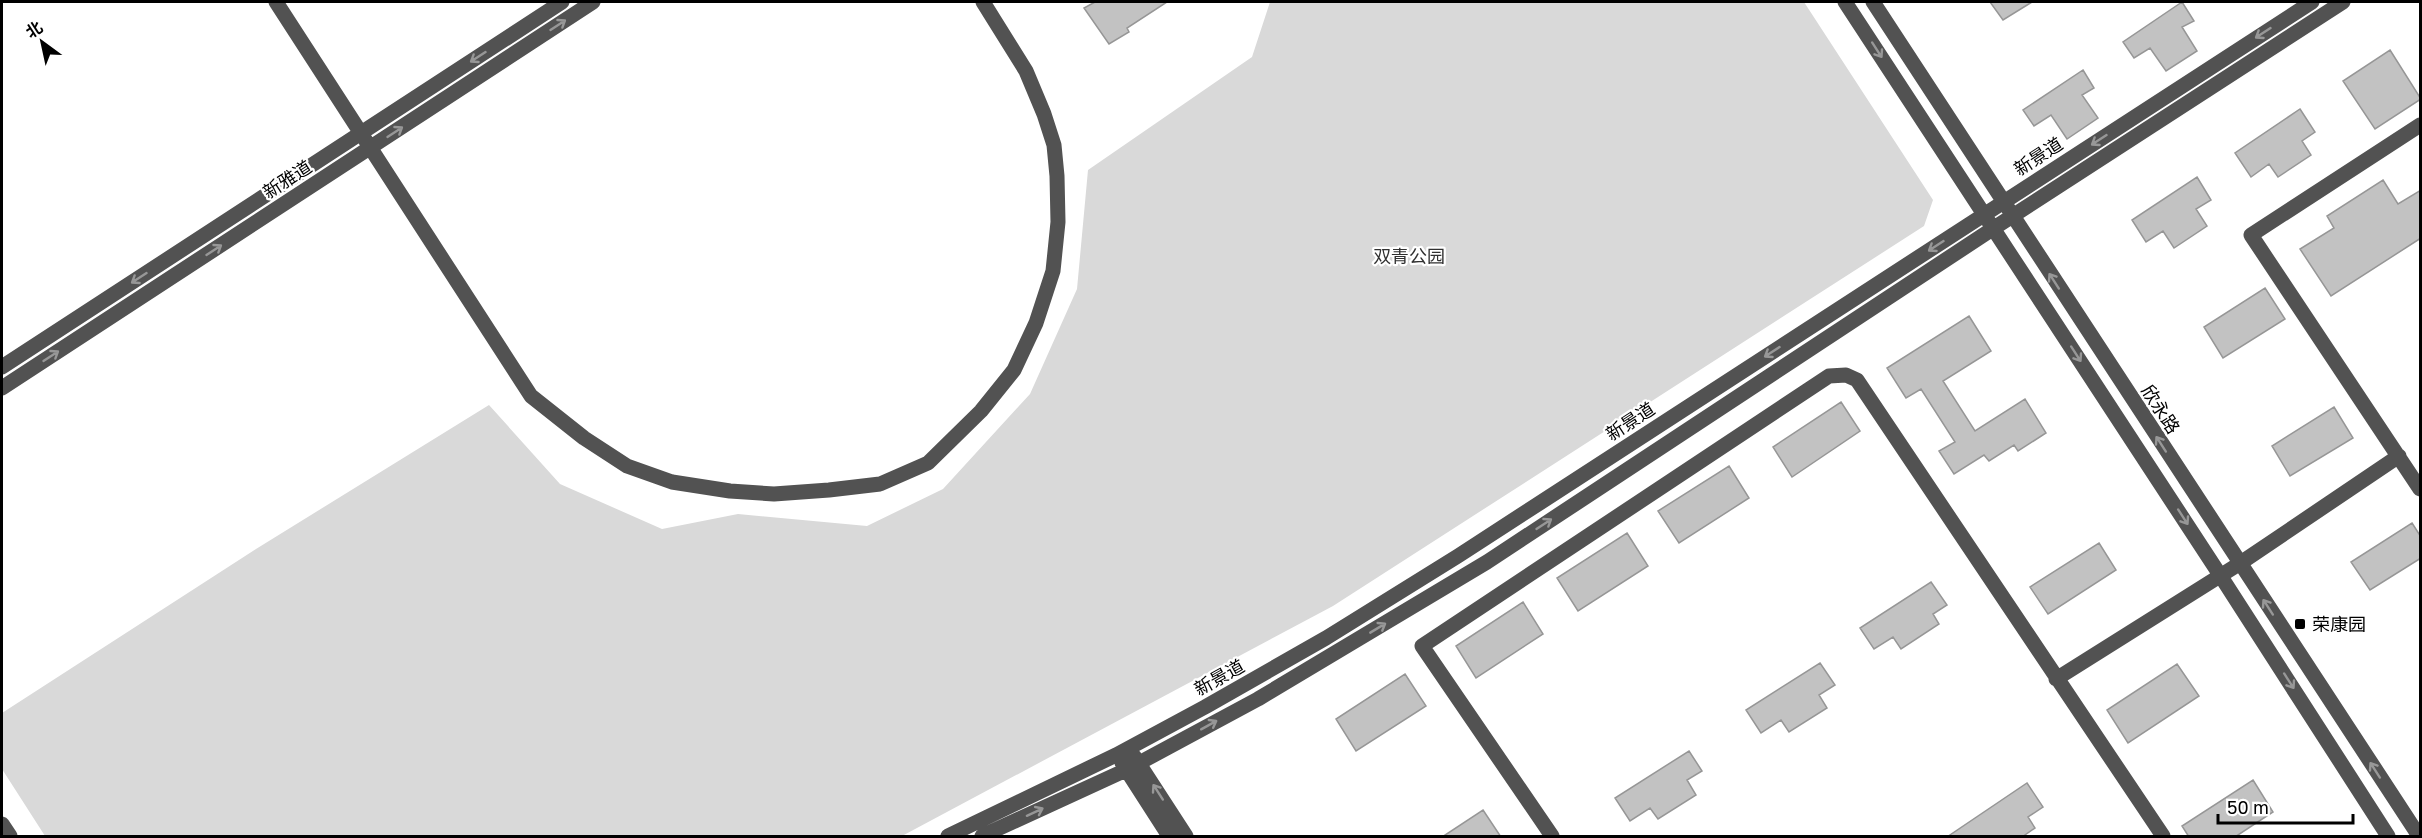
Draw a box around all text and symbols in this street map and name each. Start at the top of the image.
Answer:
north arrow [12,12,72,72]
text: 北 [22,17,46,42]
one-way arrow [549,19,566,31]
one-way arrow [2255,28,2272,40]
one-way arrow [1871,42,1884,59]
one-way arrow [470,50,487,63]
one-way arrow [386,125,403,137]
street label: 新景道 [2009,132,2067,180]
one-way arrow [2092,134,2108,146]
street label: 新雅道 [258,155,316,203]
one-way arrow [1928,240,1945,252]
one-way arrow [205,243,222,255]
park label: 双青公园 [1373,245,1445,267]
one-way arrow [131,272,148,284]
one-way arrow [2048,273,2060,290]
one-way arrow [2070,345,2082,362]
one-way arrow [1764,346,1781,358]
one-way arrow [42,350,58,362]
street label: 欣永路 [2137,380,2185,438]
street label: 新景道 [1601,397,1659,445]
one-way arrow [2155,436,2167,453]
one-way arrow [2176,509,2189,526]
one-way arrow [1535,518,1552,530]
one-way arrow [2262,600,2274,616]
place label: 荣康园 [2312,613,2366,635]
marker: 荣康园 [2293,617,2307,631]
one-way arrow [1369,621,1386,633]
street label: 新景道 [1190,654,1248,700]
one-way arrow [2283,672,2295,689]
one-way arrow [1200,719,1218,730]
one-way arrow [2369,762,2381,779]
one-way arrow [1151,784,1163,801]
scale bar [2218,787,2353,825]
text: 50 m [2227,796,2269,818]
one-way arrow [1026,806,1044,818]

